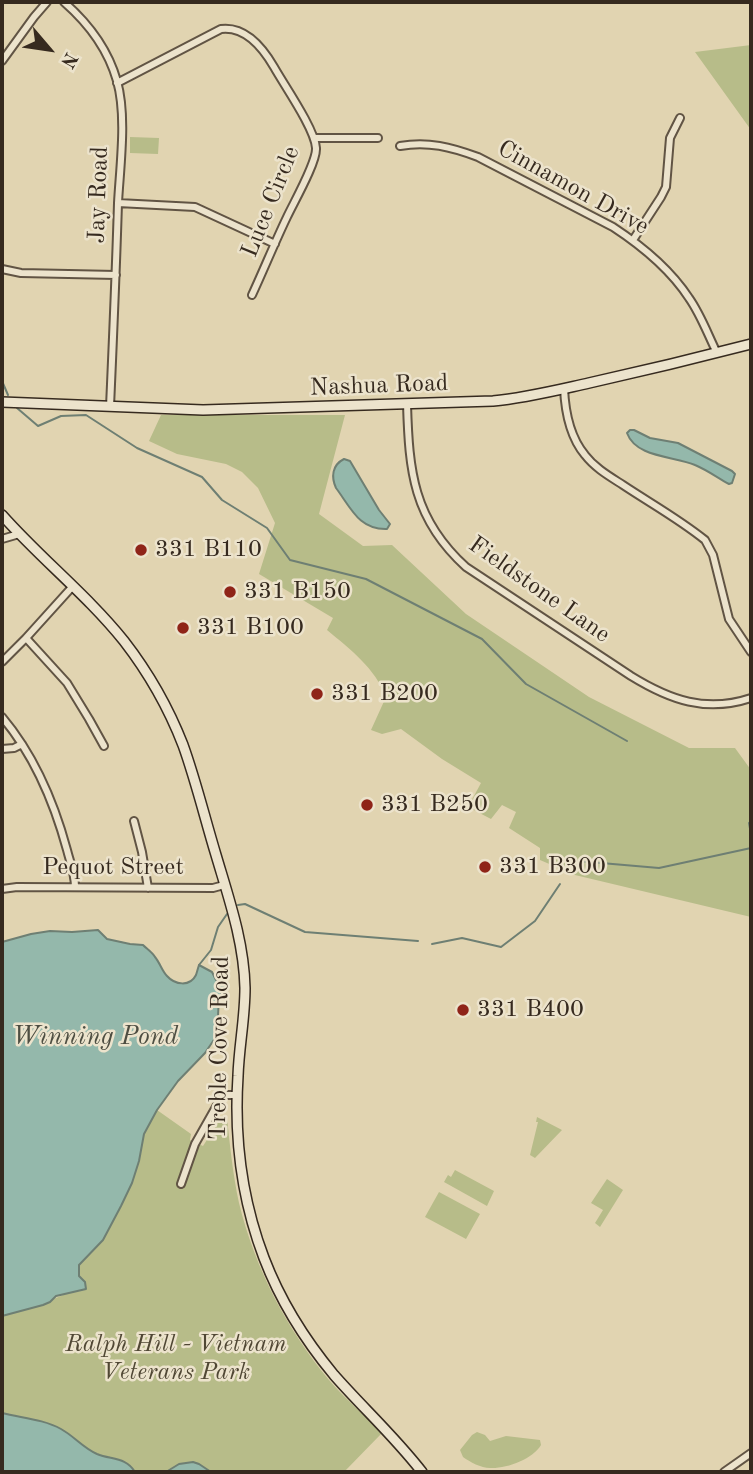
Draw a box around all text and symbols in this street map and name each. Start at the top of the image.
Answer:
north arrow [14,14,84,84]
text: N [56,48,80,70]
street label: Cinnamon Drive [492,135,654,241]
street label: Luce Circle [236,142,306,262]
street label: Jay Road [83,146,115,244]
street label: Nashua Road [309,369,449,403]
street label: Fieldstone Lane [463,531,615,649]
place label: 331 B110 [155,536,262,564]
marker: 331 B110 [133,542,149,558]
place label: 331 B150 [244,578,351,606]
marker: 331 B150 [222,584,238,600]
place label: 331 B100 [197,614,304,642]
marker: 331 B100 [175,620,191,636]
place label: 331 B200 [331,680,438,708]
marker: 331 B200 [309,686,325,702]
place label: 331 B250 [381,791,488,819]
marker: 331 B250 [359,797,375,813]
place label: 331 B300 [499,853,606,881]
street label: Pequot Street [42,854,184,882]
marker: 331 B300 [477,859,493,875]
street label: Treble Cove Road [204,956,236,1140]
place label: 331 B400 [477,996,584,1024]
marker: 331 B400 [455,1002,471,1018]
water label: Winning Pond [12,1021,178,1053]
park label: Ralph Hill - Vietnam Veterans Park [65,1331,287,1387]

